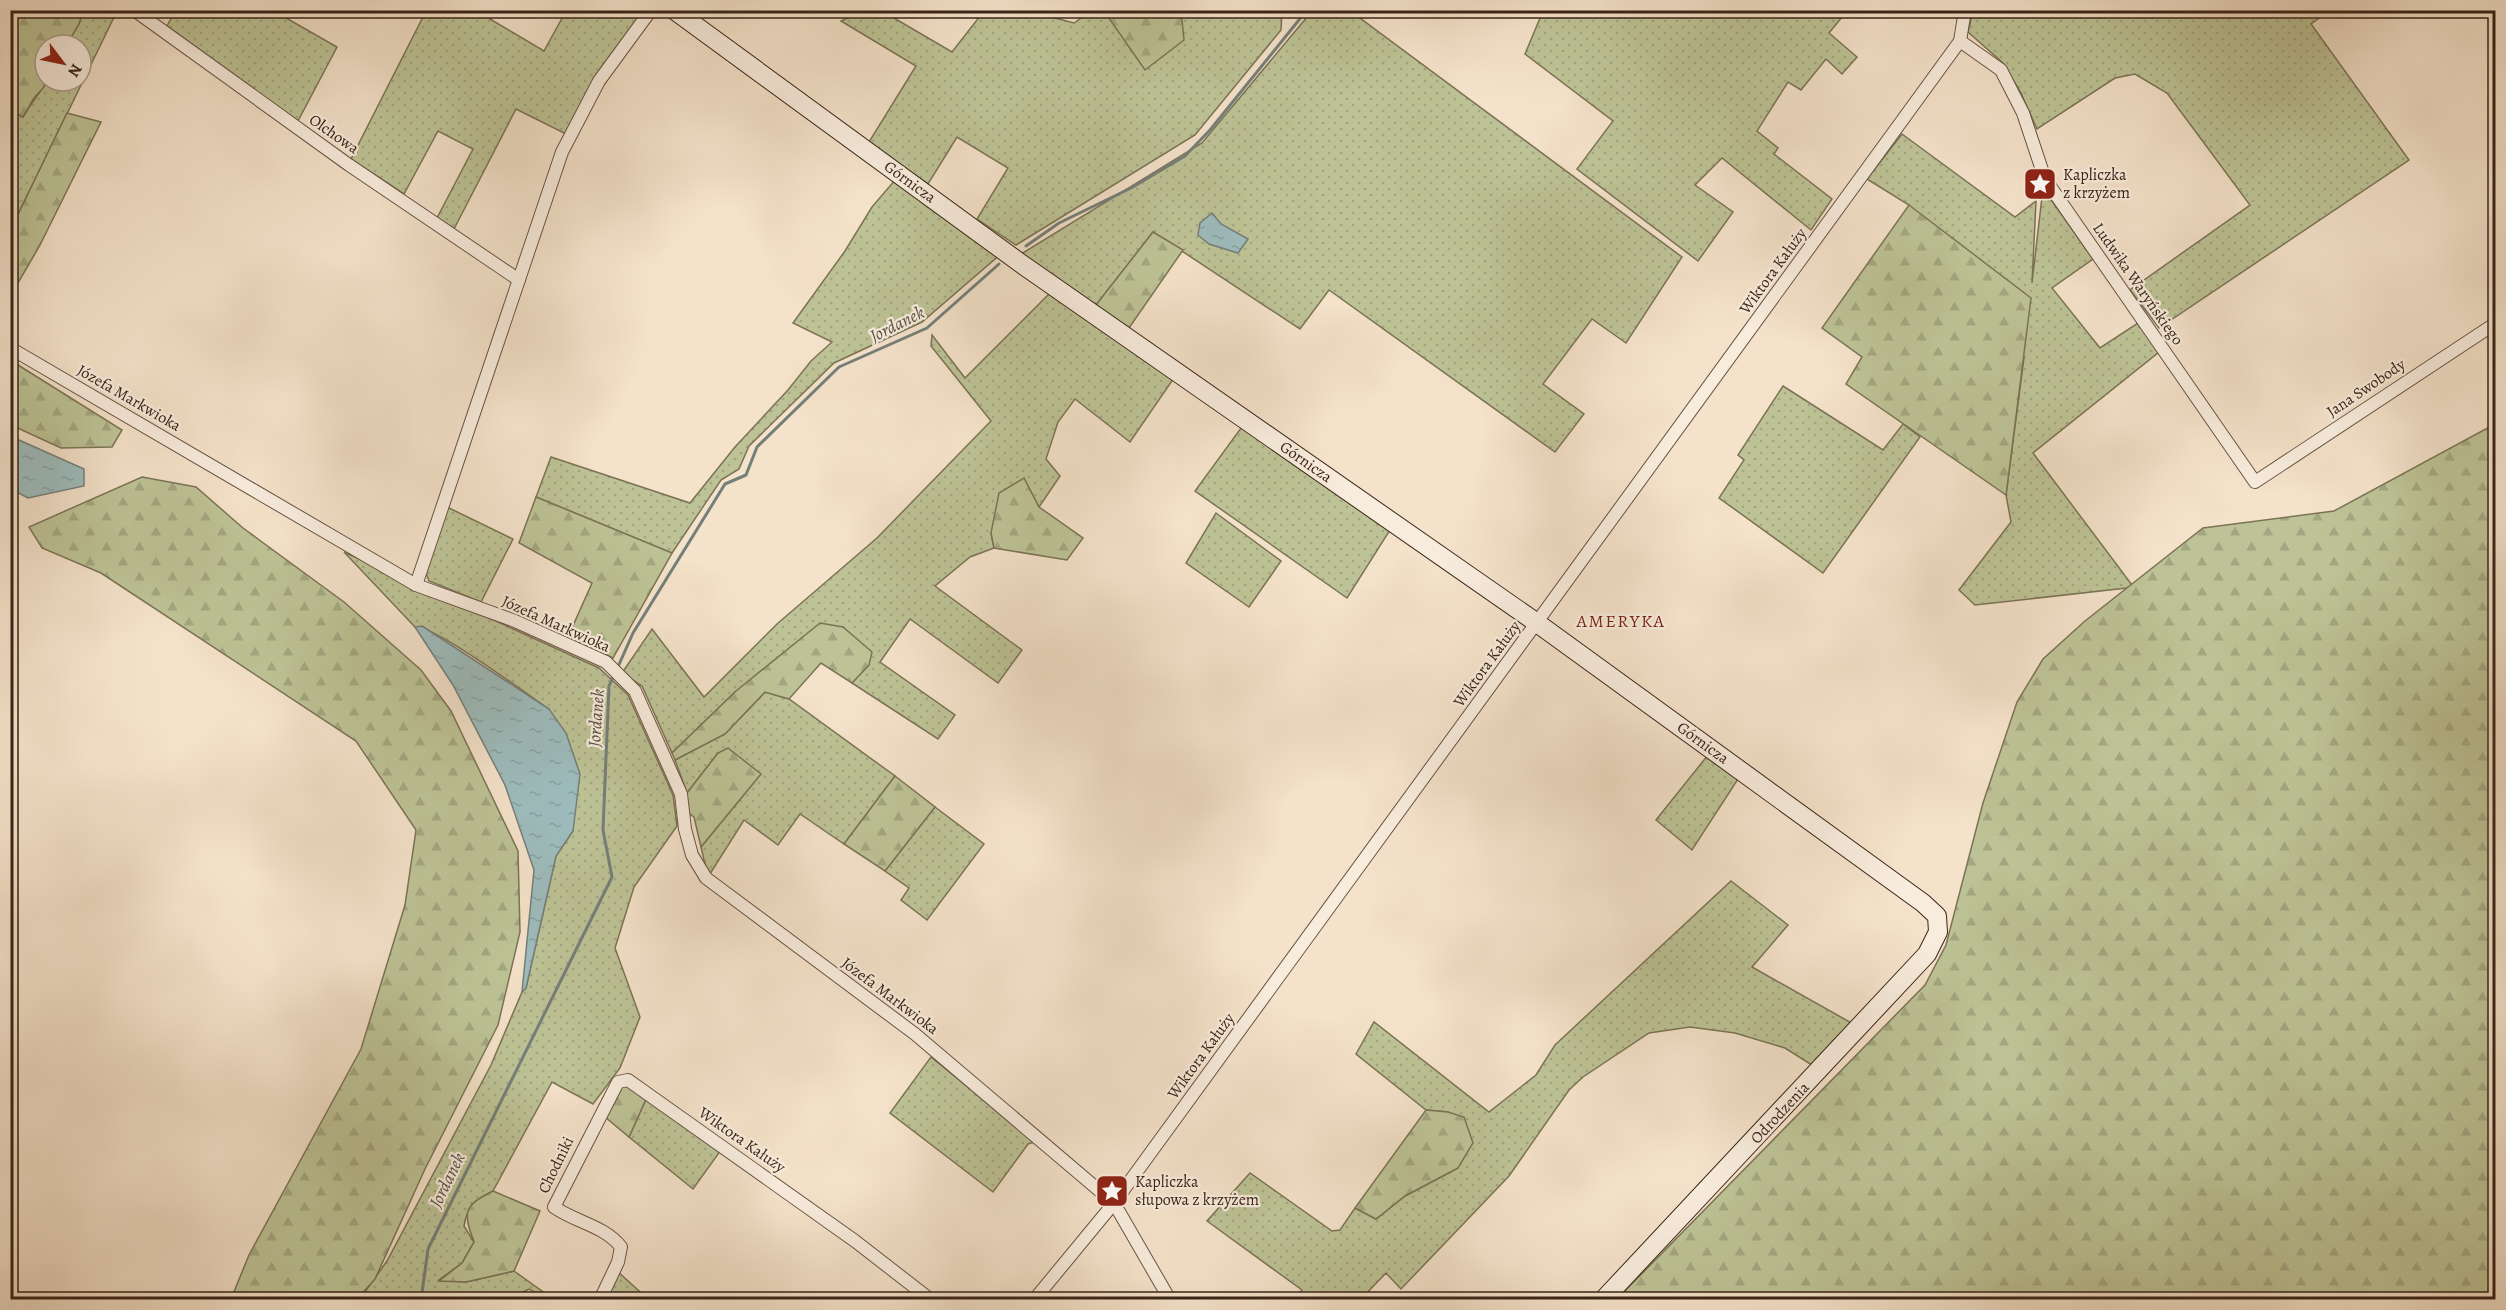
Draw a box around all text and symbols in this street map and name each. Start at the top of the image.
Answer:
north arrow [33,33,93,93]
text: N [62,60,87,81]
street label: Olchowa [305,109,364,160]
street label: Górnicza [880,156,941,209]
place label: Kapliczka z krzyżem [2063,164,2130,204]
place icon: Kapliczka z krzyżem [2022,166,2058,202]
street label: Ludwika Waryńskiego [2087,218,2189,350]
street label: Wiktora Kałuży [1734,223,1812,319]
water label: Jordanek [865,300,928,348]
street label: Jana Swobody [2322,353,2410,422]
street label: Józefa Markwioka [73,359,185,437]
street label: Górnicza [1275,436,1337,488]
street label: Józefa Markwioka [498,590,614,658]
district label: AMERYKA [1575,609,1666,633]
street label: Wiktora Kałuży [1448,616,1526,712]
water label: Jordanek [582,688,610,749]
street label: Górnicza [1673,717,1734,770]
street label: Józefa Markwioka [837,952,944,1040]
street label: Wiktora Kałuży [1162,1008,1240,1104]
street label: Odrodzenia [1746,1077,1815,1149]
street label: Wiktora Kałuży [693,1101,791,1179]
street label: Chodniki [533,1133,579,1197]
water label: Jordanek [423,1149,471,1212]
place label: Kapliczka słupowa z krzyżem [1135,1171,1259,1211]
place icon: Kapliczka słupowa z krzyżem [1094,1173,1130,1209]

